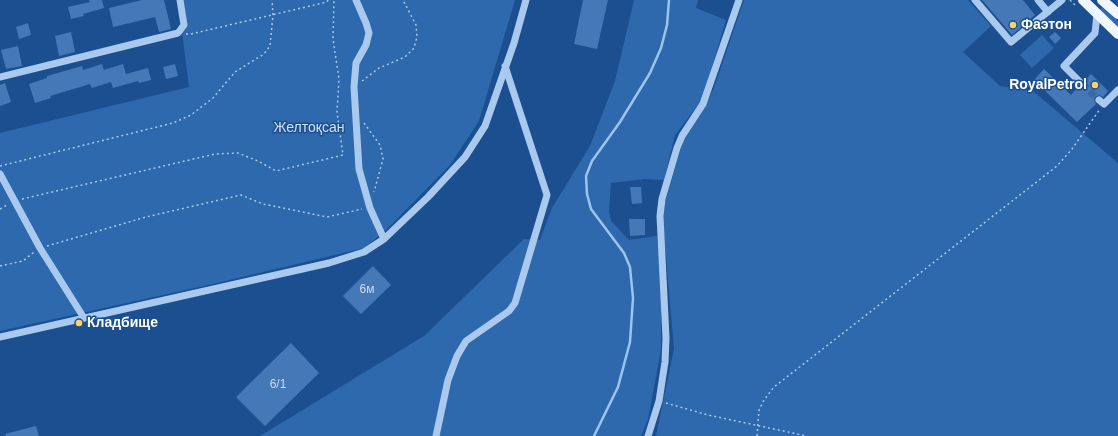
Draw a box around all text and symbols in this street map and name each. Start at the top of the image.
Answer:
place label: Фаэтон [1021,17,1072,33]
marker: Фаэтон [1008,20,1018,30]
place label: RoyalPetrol [1009,77,1087,93]
marker: RoyalPetrol [1090,80,1100,90]
park label: Желтоқсан [274,120,344,136]
house number: 6м [360,283,374,297]
place label: Кладбище [87,315,158,331]
marker: Кладбище [74,318,84,328]
house number: 6/1 [270,378,286,392]

